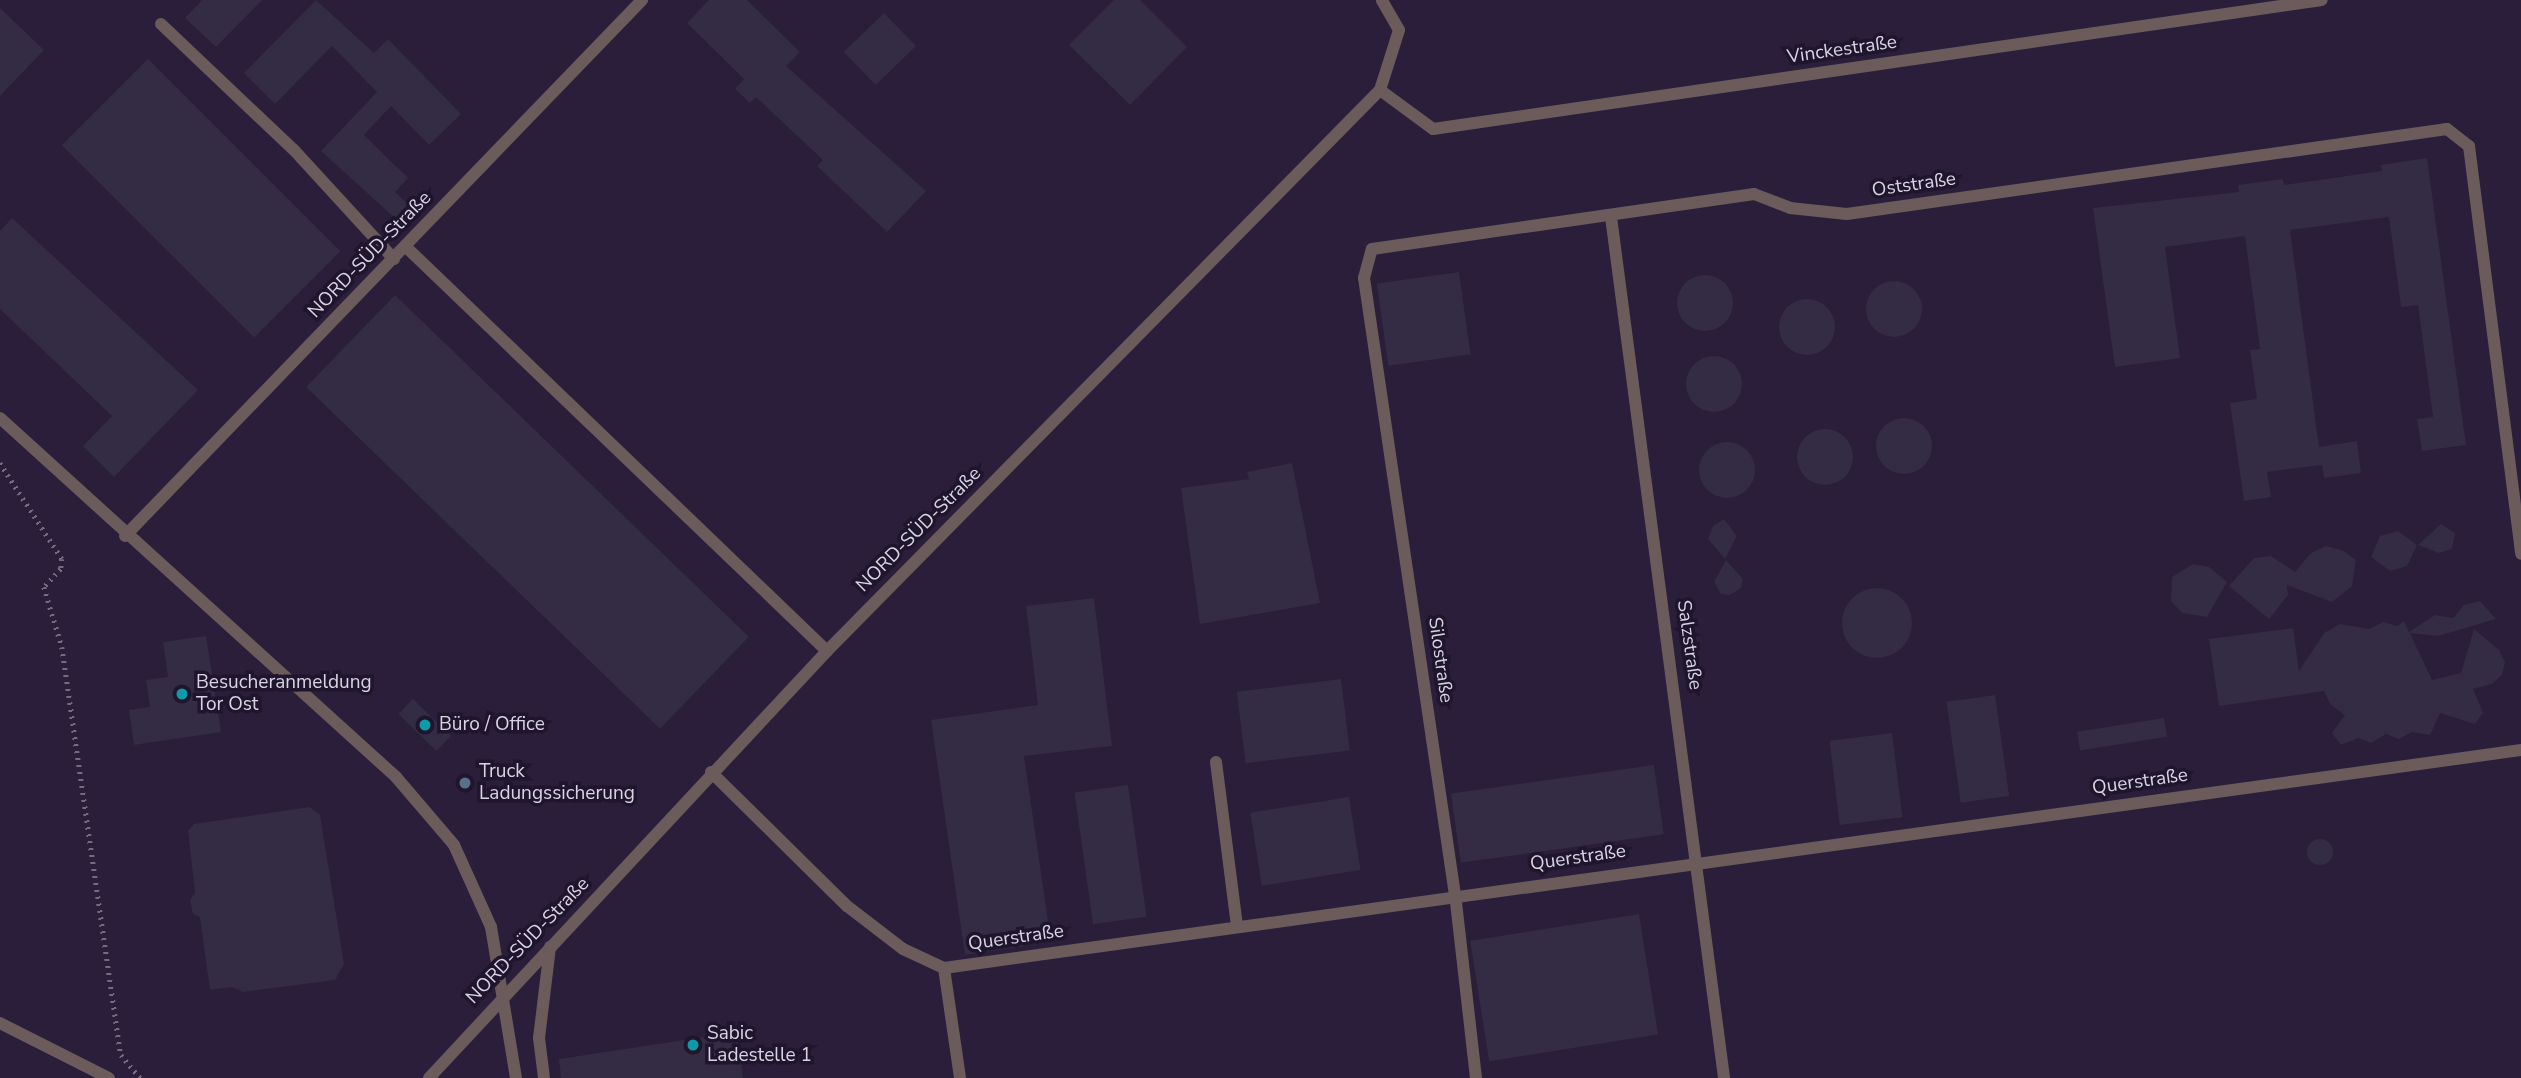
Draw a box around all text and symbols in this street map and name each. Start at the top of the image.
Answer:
street label: Vinckestraße [1786,31,1898,69]
street label: Oststraße [1871,168,1957,202]
street label: NORD-SÜD-Straße [304,187,436,323]
street label: NORD-SÜD-Straße [852,463,986,597]
street label: Salzstraße [1671,599,1707,691]
street label: Silostraße [1423,616,1457,704]
place label: Besucheranmeldung Tor Ost [196,672,372,716]
marker: Besucheranmeldung Tor Ost [174,686,190,702]
place label: Büro / Office [439,714,545,736]
marker: Büro / Office [417,717,433,733]
place label: Truck Ladungssicherung [479,761,635,805]
street label: Querstraße [2091,764,2189,800]
marker: Truck Ladungssicherung [457,775,473,791]
street label: Querstraße [1529,840,1627,876]
street label: NORD-SÜD-Straße [462,873,594,1009]
street label: Querstraße [967,920,1065,956]
place label: Sabic Ladestelle 1 [707,1023,812,1067]
marker: Sabic Ladestelle 1 [685,1037,701,1053]

